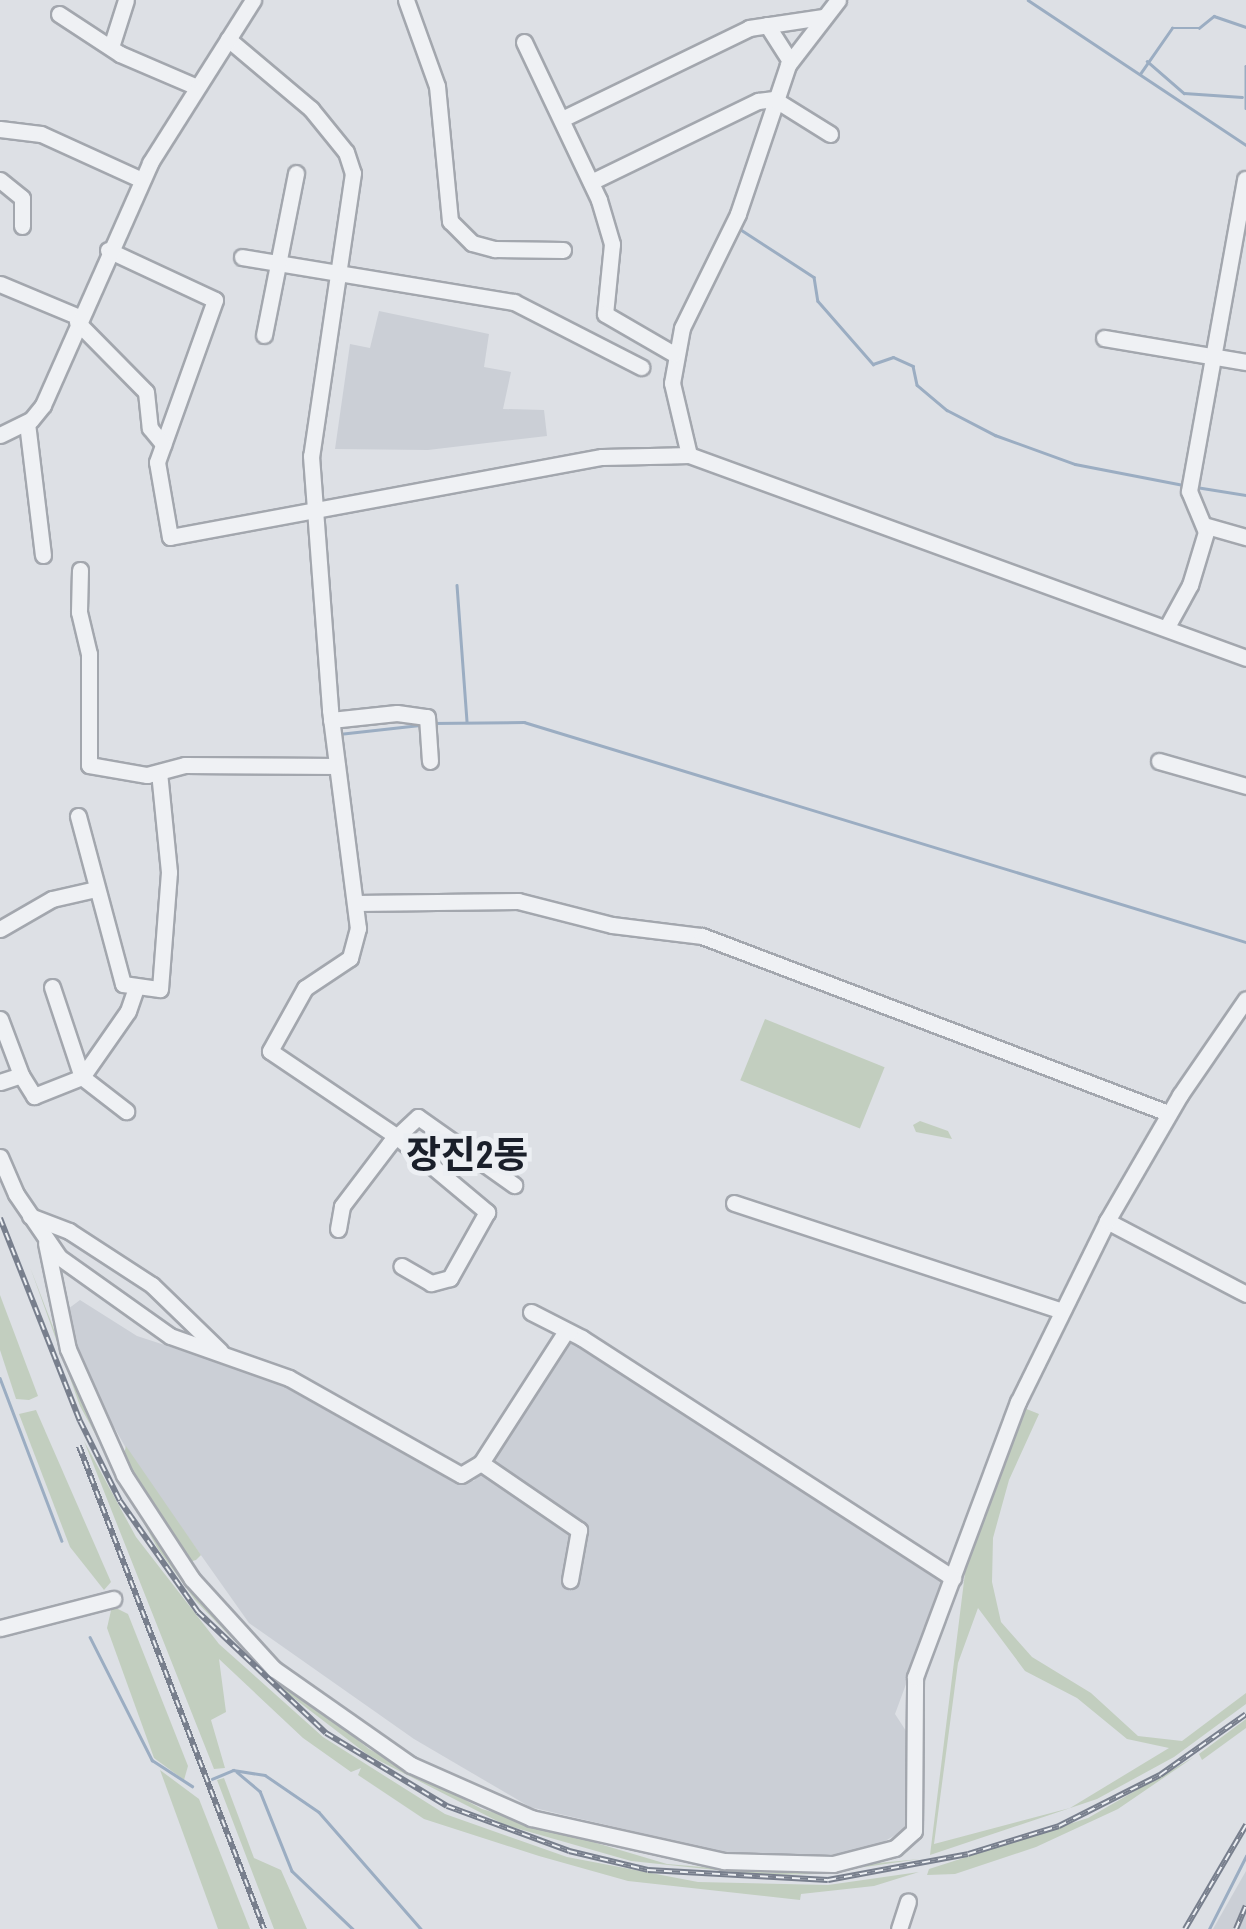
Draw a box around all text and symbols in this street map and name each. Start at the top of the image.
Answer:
district label: 장진2동 [406,1132,528,1178]

